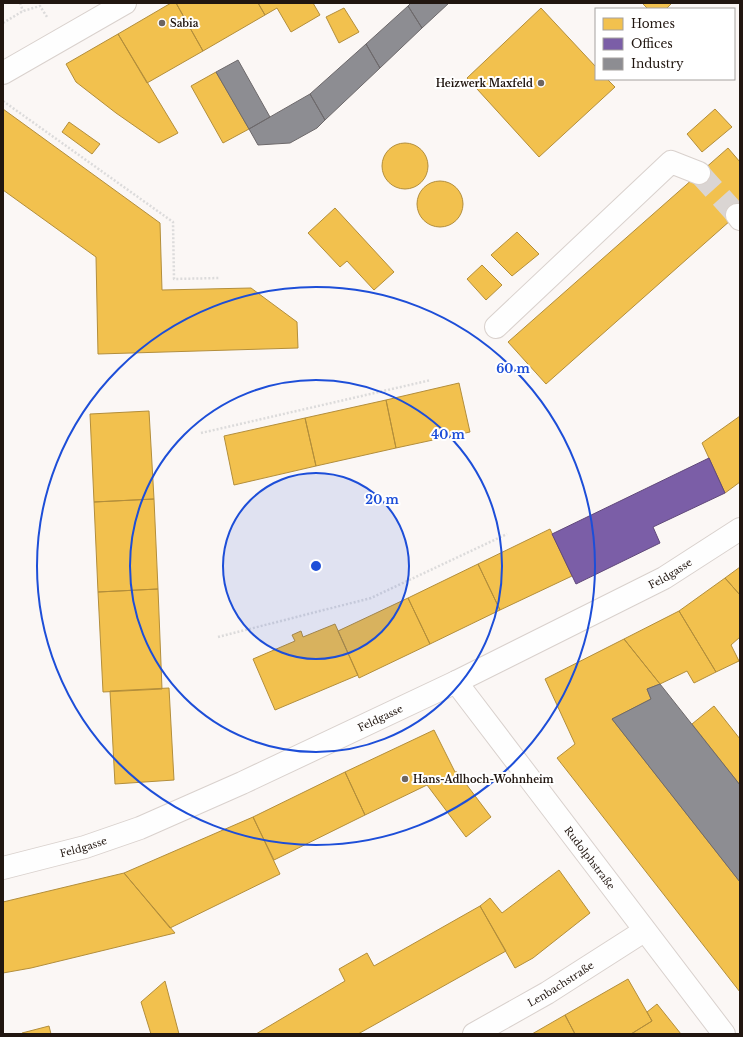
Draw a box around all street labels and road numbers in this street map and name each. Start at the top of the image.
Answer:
street label: Feldgasse [646,556,695,592]
street label: Feldgasse [356,702,405,734]
street label: Rudolphstraße [561,824,618,893]
street label: Feldgasse [58,834,109,860]
street label: Lenbachstraße [525,959,597,1010]

